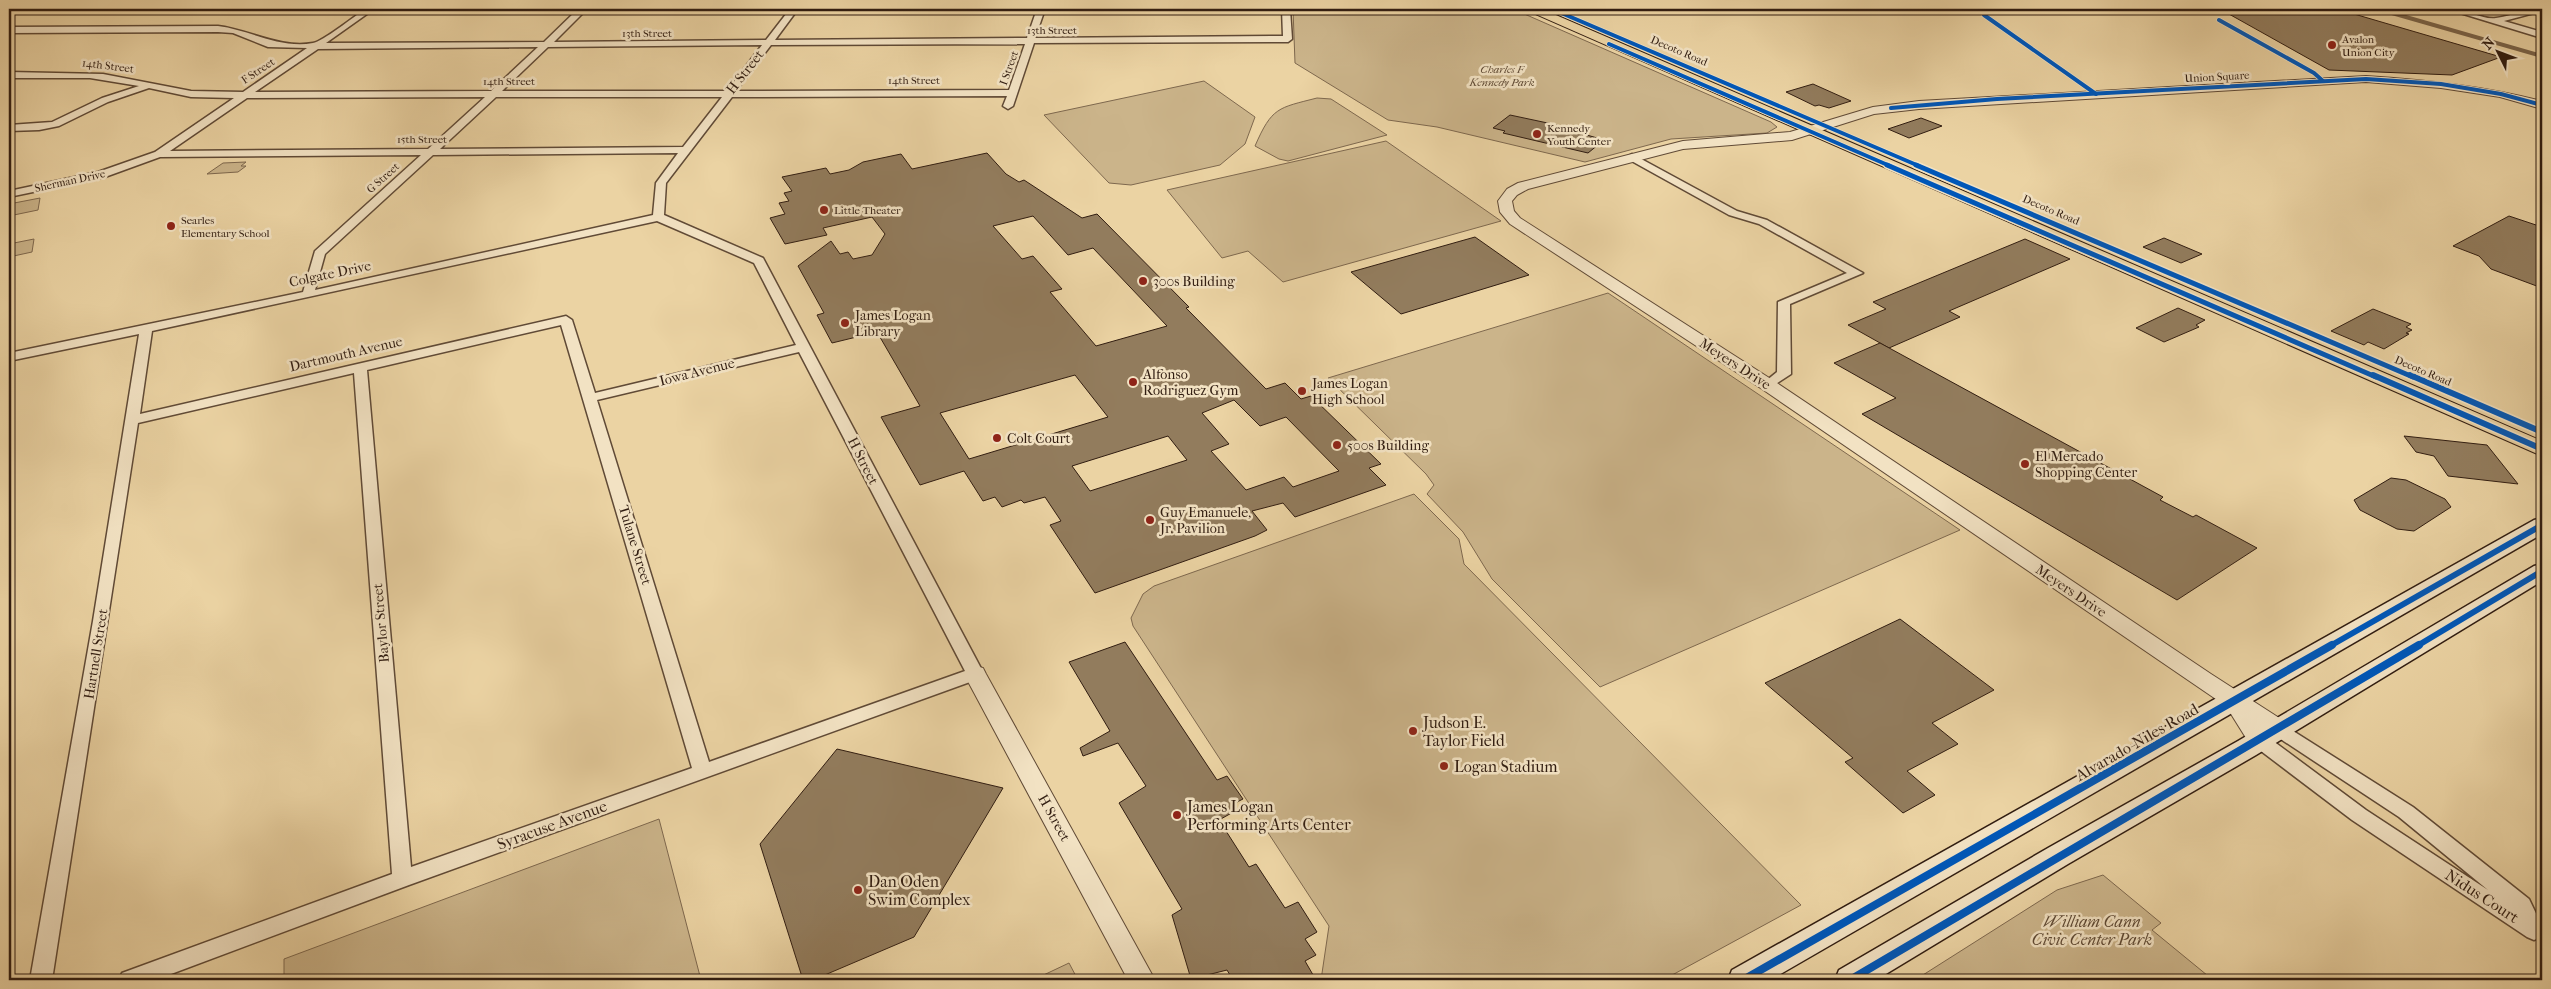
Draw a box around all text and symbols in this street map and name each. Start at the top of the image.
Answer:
street label: 13th Street [1027,24,1077,37]
street label: 13th Street [622,27,672,40]
north arrow [2474,28,2524,78]
street label: Decoto Road [1649,33,1710,69]
place label: Avalon Union City [2341,33,2396,59]
text: N [2479,34,2499,53]
marker: Avalon Union City [2326,39,2338,51]
street label: H Street [723,47,767,97]
street label: I Street [997,49,1021,87]
street label: F Street [239,55,277,87]
street label: 14th Street [81,56,135,76]
park label: Charles F Kennedy Park [1469,63,1535,89]
street label: Union Square [2184,69,2250,85]
street label: 14th Street [888,74,940,87]
street label: 14th Street [483,75,535,88]
place label: Kennedy Youth Center [1546,122,1611,148]
marker: Kennedy Youth Center [1531,128,1543,140]
street label: 15th Street [397,133,447,146]
street label: G Street [364,160,402,196]
street label: Sherman Drive [34,167,107,195]
street label: Decoto Road [2021,192,2082,228]
marker: Little Theater [818,204,830,216]
place label: Little Theater [834,204,901,217]
place label: Searles Elementary School [181,214,270,240]
marker: Searles Elementary School [165,220,177,232]
street label: Colgate Drive [287,257,373,291]
place label: 300s Building [1153,273,1235,290]
marker: 300s Building [1137,275,1149,287]
place label: James Logan Library [854,307,931,340]
marker: James Logan Library [839,317,851,329]
street label: Dartmouth Avenue [288,333,404,375]
street label: Meyers Drive [1696,335,1774,393]
street label: Decoto Road [2393,353,2454,389]
street label: Iowa Avenue [658,354,736,390]
place label: Alfonso Rodriguez Gym [1142,366,1239,399]
place label: James Logan High School [1311,375,1388,408]
marker: Alfonso Rodriguez Gym [1127,376,1139,388]
marker: James Logan High School [1296,385,1308,397]
place label: Colt Court [1007,430,1071,447]
marker: Colt Court [991,432,1003,444]
street label: H Street [844,434,882,488]
place label: 500s Building [1347,437,1429,454]
marker: 500s Building [1331,439,1343,451]
place label: El Mercado Shopping Center [2035,448,2137,481]
marker: El Mercado Shopping Center [2019,458,2031,470]
street label: Tulane Street [615,503,655,587]
place label: Guy Emanuele, Jr. Pavilion [1159,504,1251,537]
marker: Guy Emanuele, Jr. Pavilion [1144,514,1156,526]
street label: Meyers Drive [2032,561,2110,621]
street label: Baylor Street [369,583,393,663]
street label: Hartnell Street [80,608,112,700]
street label: Alvarado-Niles Road [2071,699,2202,785]
place label: Judson E. Taylor Field [1421,713,1505,750]
marker: Judson E. Taylor Field [1407,725,1419,737]
place label: Logan Stadium [1454,757,1558,776]
marker: Logan Stadium [1438,760,1450,772]
street label: H Street [1034,792,1074,844]
street label: Syracuse Avenue [494,796,610,854]
place label: James Logan Performing Arts Center [1185,797,1351,834]
marker: James Logan Performing Arts Center [1171,809,1183,821]
street label: Nidus Court [2442,865,2523,927]
place label: Dan Oden Swim Complex [868,872,971,909]
marker: Dan Oden Swim Complex [852,884,864,896]
park label: William Cann Civic Center Park [2032,912,2152,949]

